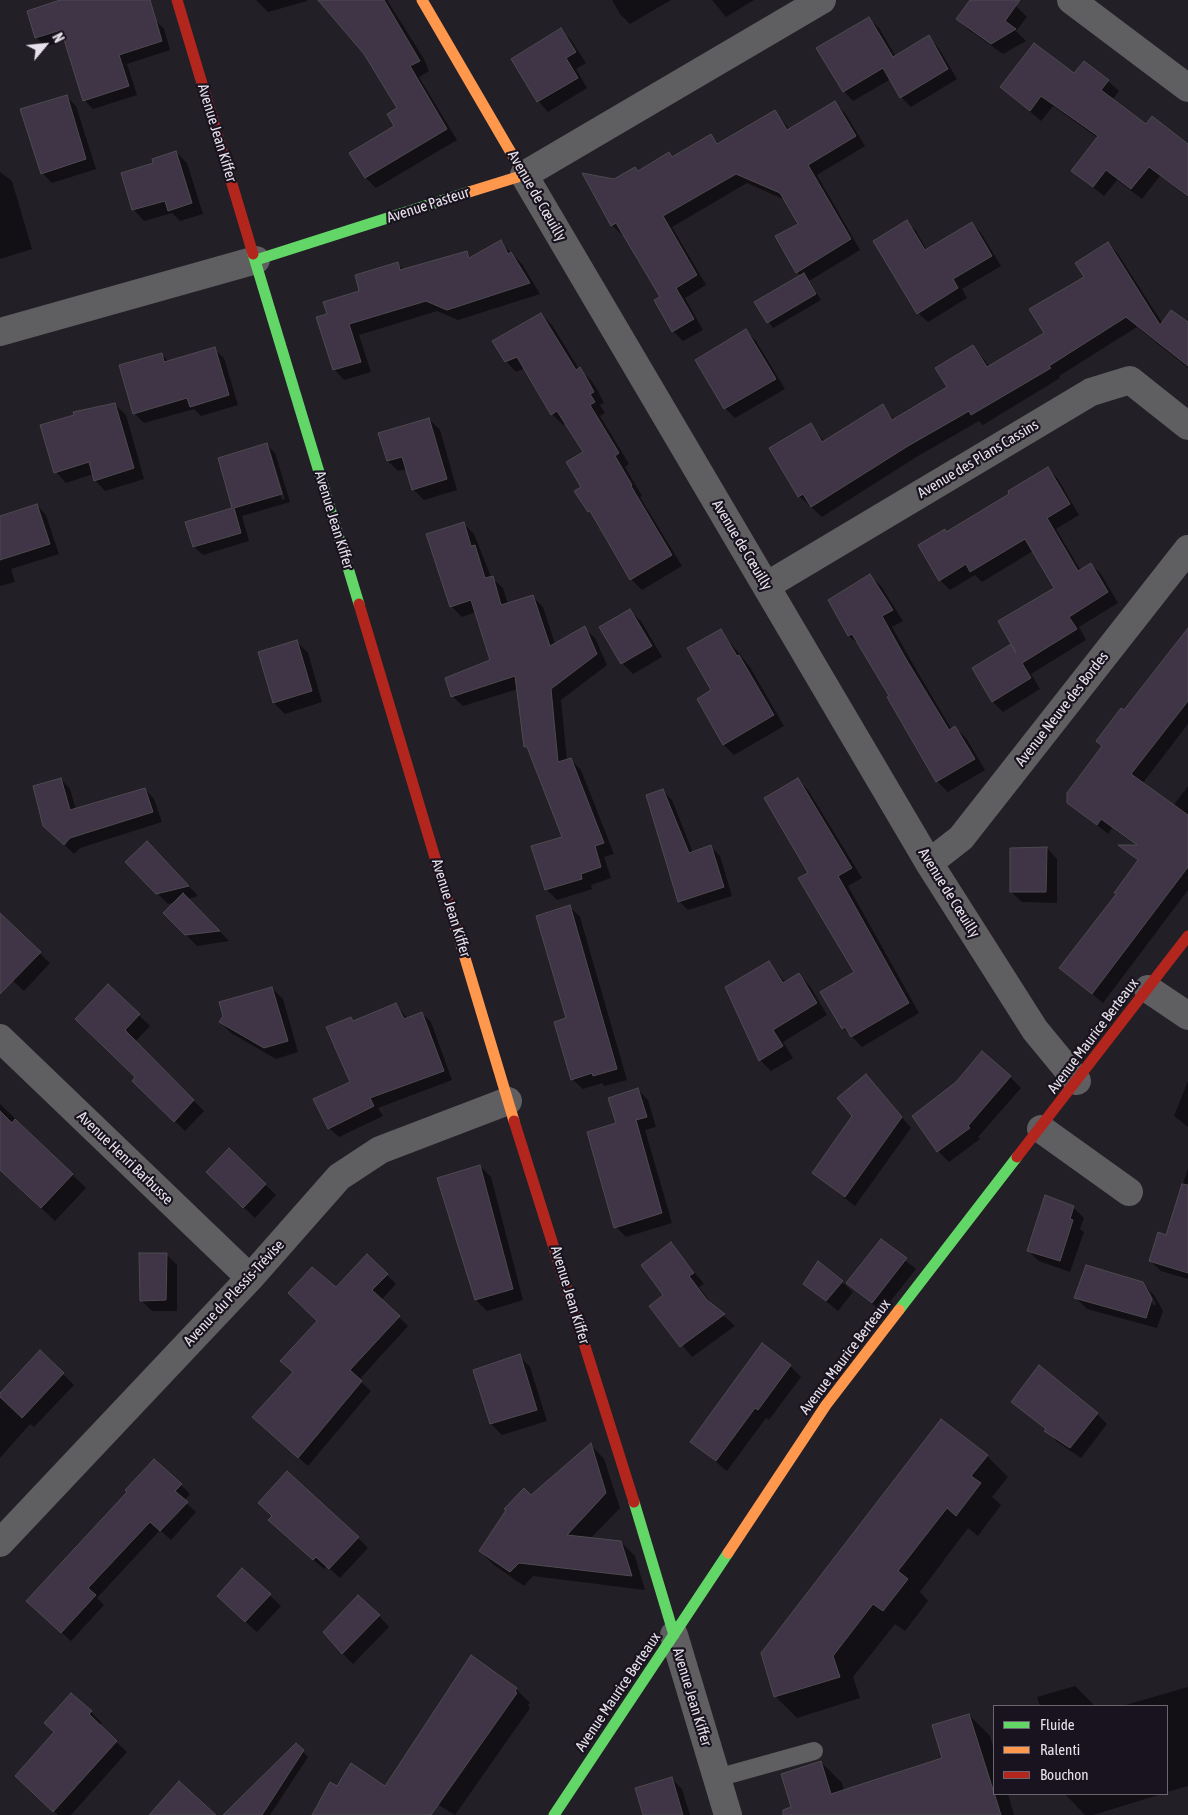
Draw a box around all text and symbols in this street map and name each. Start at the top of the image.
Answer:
north arrow [20,20,70,70]
text: N [49,31,67,45]
street label: Avenue Jean Kiffer [194,82,240,184]
street label: Avenue de Cœuilly [504,147,570,245]
street label: Avenue Pasteur [385,183,471,227]
street label: Avenue des Plans Cassins [914,416,1042,502]
street label: Avenue Jean Kiffer [311,469,357,571]
street label: Avenue de Cœuilly [708,497,776,593]
street label: Avenue Neuve des Bordes [1012,648,1112,770]
street label: Avenue de Cœuilly [914,845,984,941]
street label: Avenue Jean Kiffer [428,857,474,959]
street label: Avenue Maurice Berteaux [1044,975,1142,1097]
street label: Avenue Henri Barbusse [73,1108,177,1208]
street label: Avenue du Plessis-Trévise [180,1236,288,1350]
street label: Avenue Jean Kiffer [547,1244,593,1346]
street label: Avenue Maurice Berteaux [796,1296,894,1418]
street label: Avenue Maurice Berteaux [572,1629,664,1755]
street label: Avenue Jean Kiffer [669,1646,715,1748]
legend [993,1705,1168,1795]
text: Fluide [1040,1716,1075,1733]
text: Ralenti [1040,1741,1080,1758]
text: Bouchon [1040,1766,1089,1783]

